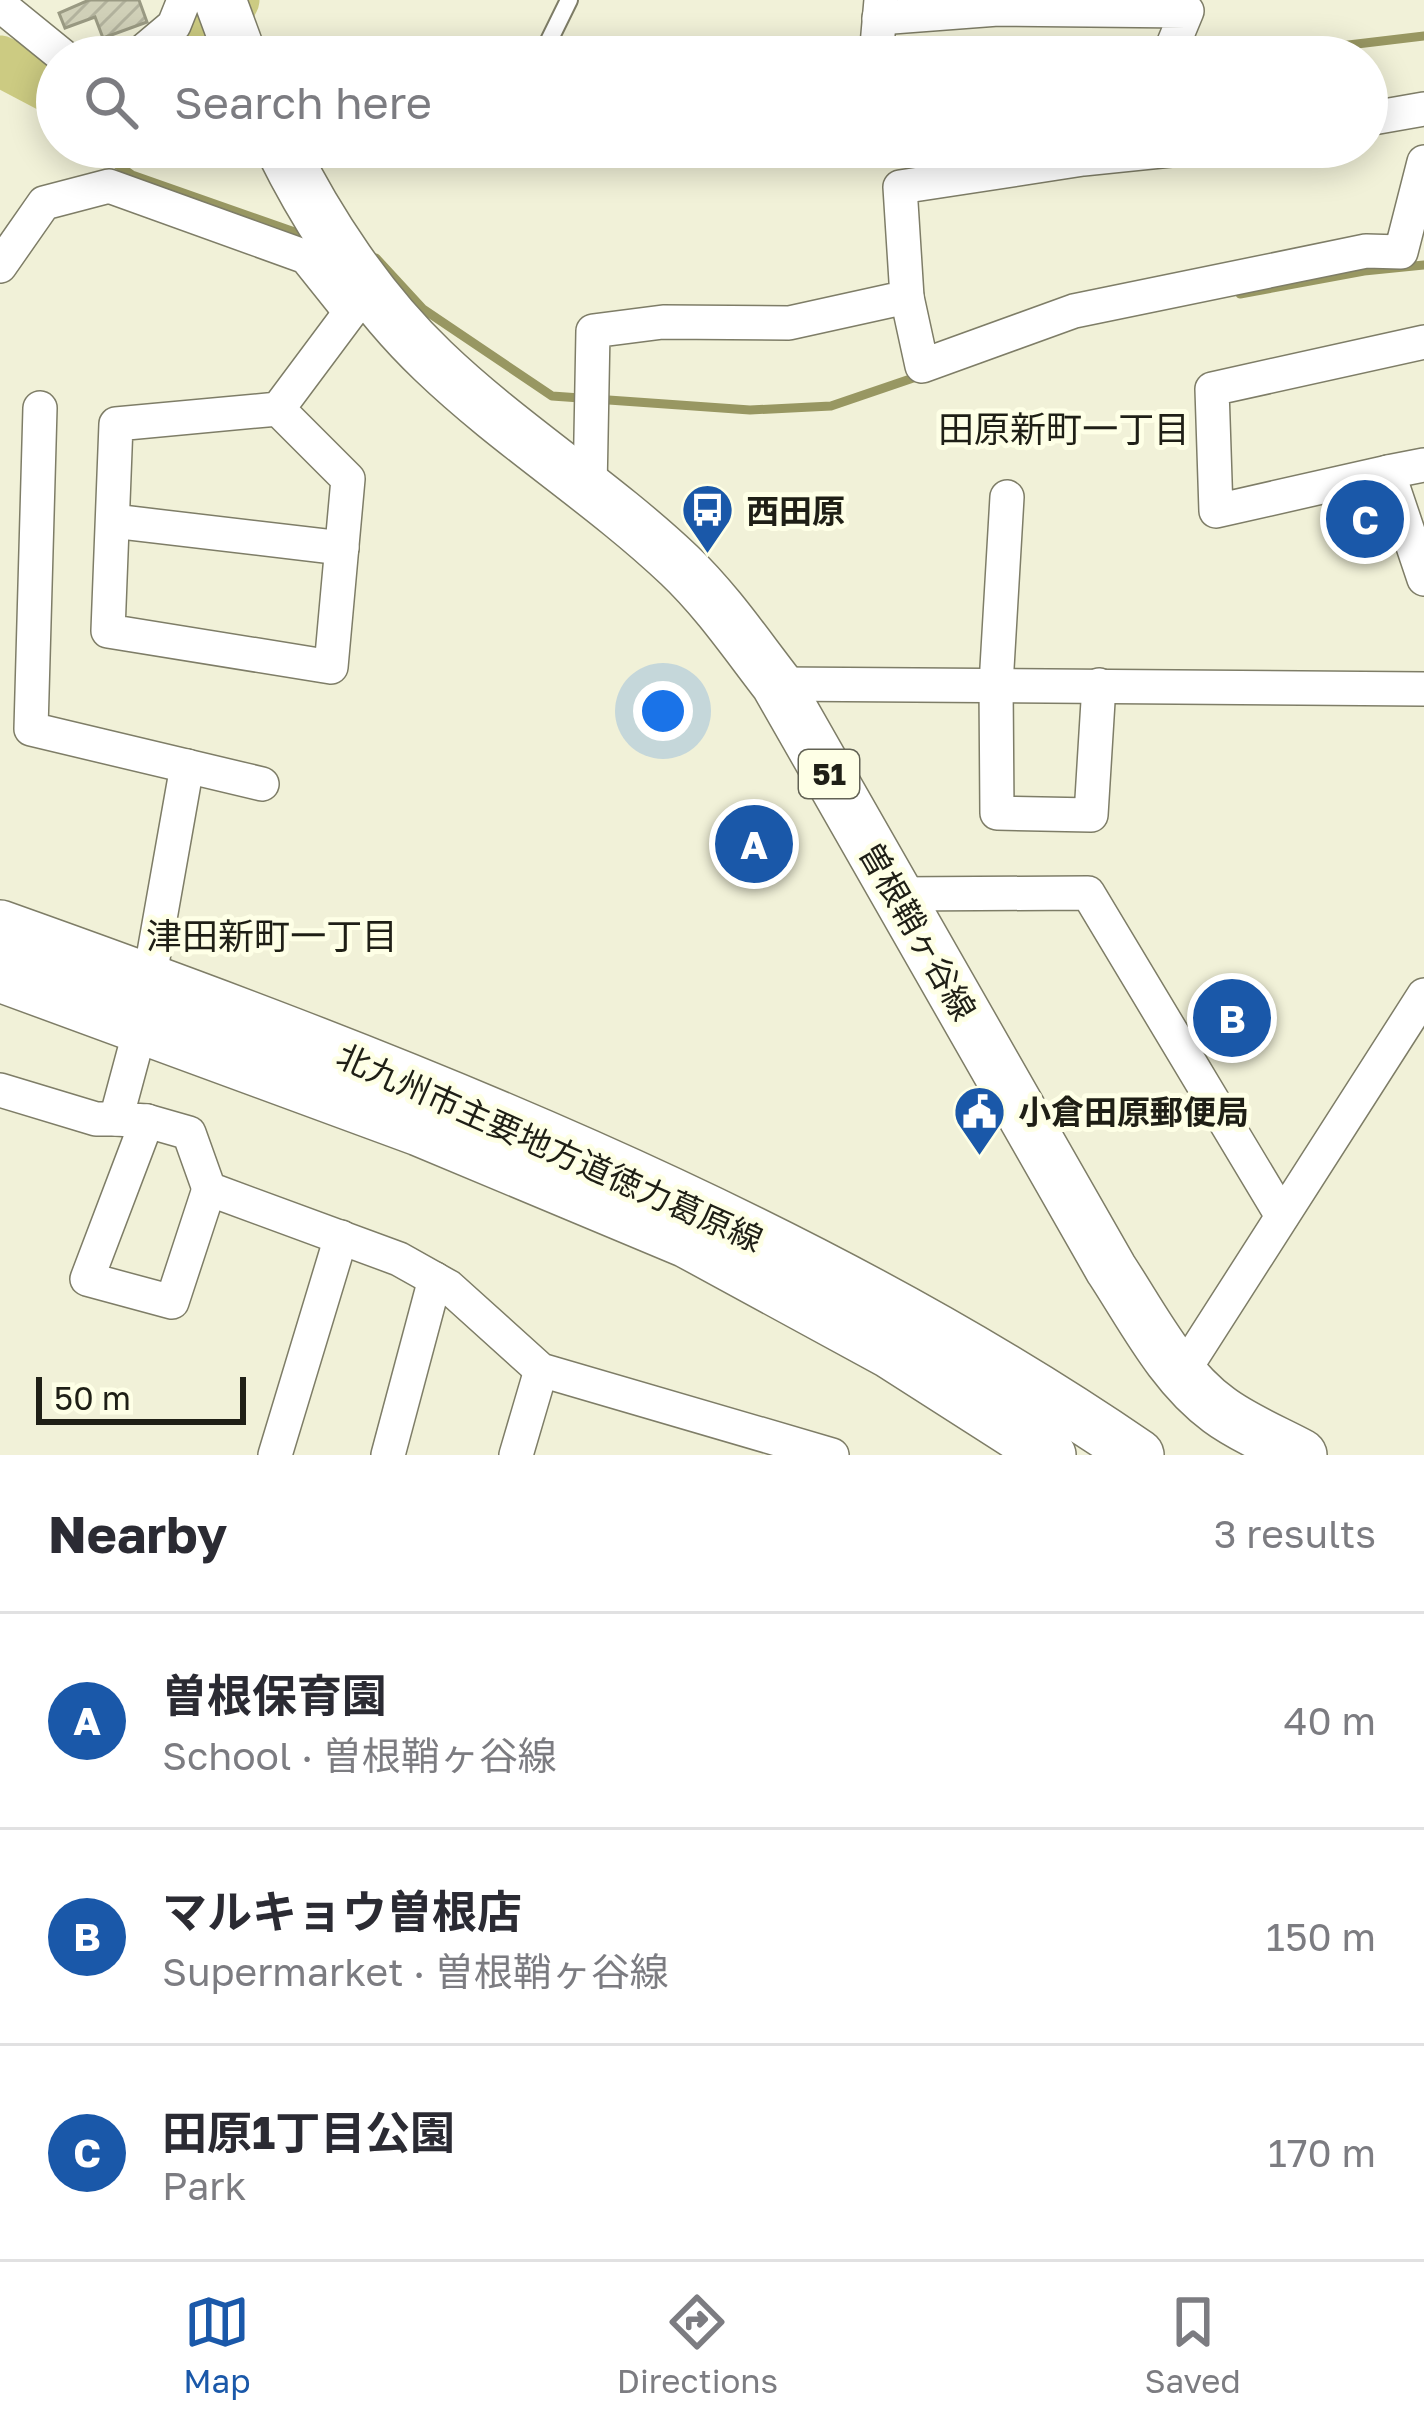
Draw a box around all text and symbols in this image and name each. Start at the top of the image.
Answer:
search box [36,36,1388,168]
icon: search [78,69,144,135]
text: Search here [174,75,432,129]
district label: 田原新町一丁目 [938,407,1190,450]
pin: C [1326,474,1404,564]
bus stop icon: 西田原 [679,482,735,556]
place label: 西田原 [746,491,845,530]
your location [633,681,693,741]
road number: 51 [799,750,859,798]
pin: A [715,799,793,889]
street label: 曽根鞘ヶ谷線 [852,836,984,1026]
district label: 津田新町一丁目 [146,914,398,957]
pin: B [1193,973,1271,1063]
street label: 北九州市主要地方道徳力葛原線 [331,1035,769,1259]
public building icon: 小倉田原郵便局 [951,1083,1007,1157]
place label: 小倉田原郵便局 [1018,1092,1249,1131]
scale bar [36,1371,246,1424]
text: 50 m [54,1378,131,1417]
text: Nearby [48,1503,227,1564]
text: 3 results [1214,1510,1376,1557]
text: 曽根保育園 [162,1668,387,1722]
text: A [73,1697,101,1744]
text: 40 m [1284,1697,1376,1744]
text: School · 曽根鞘ヶ谷線 [162,1732,557,1779]
text: マルキョウ曽根店 [162,1884,522,1938]
text: B [73,1913,101,1960]
text: 150 m [1266,1913,1376,1960]
text: Supermarket · 曽根鞘ヶ谷線 [162,1948,669,1995]
text: 田原1丁目公園 [162,2105,455,2159]
text: C [73,2129,101,2176]
text: 170 m [1268,2129,1376,2176]
text: Park [162,2162,246,2209]
tab: Map [183,2289,251,2400]
tab: Directions [617,2289,778,2400]
tab: Saved [1144,2289,1241,2400]

